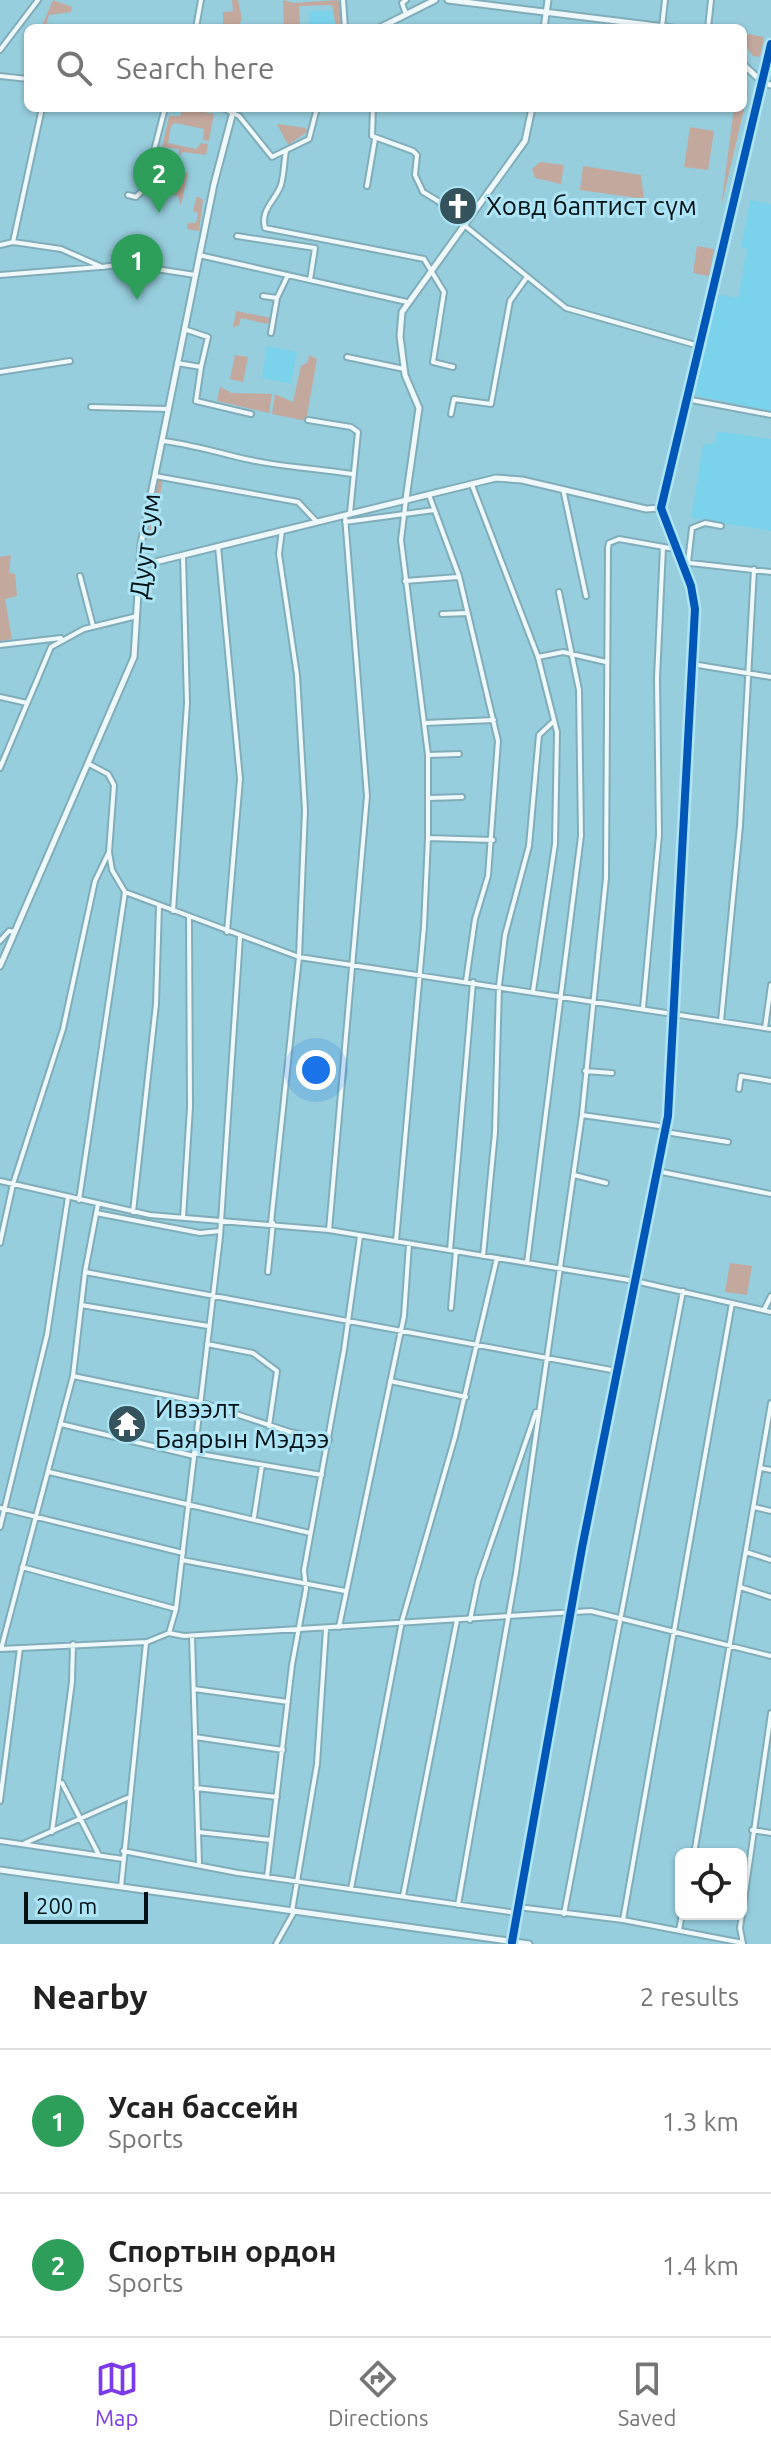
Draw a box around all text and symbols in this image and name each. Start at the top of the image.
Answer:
search box [24,24,747,112]
icon: search [52,46,96,90]
text: Search here [116,51,275,85]
pin: 2 [133,147,185,213]
church icon: Ховд баптист сүм [437,185,479,227]
place label: Ховд баптист сүм [486,191,697,220]
pin: 1 [111,234,163,300]
street label: Дуут сум [124,491,165,600]
your location [296,1050,336,1090]
place label: Ивээлт Баярын Мэдээ [155,1394,329,1453]
temple icon: Ивээлт Баярын Мэдээ [106,1403,148,1445]
map controls [675,1848,747,1920]
button: locate [675,1848,747,1920]
scale bar [24,1888,148,1924]
text: 200 m [36,1893,97,1918]
text: Nearby [32,1977,147,2015]
text: 2 results [640,1982,739,2011]
text: Усан бассейн [108,2090,299,2124]
text: 1 [51,2107,65,2136]
text: 1.3 km [662,2107,739,2136]
text: Sports [108,2124,183,2153]
text: Спортын ордон [108,2234,336,2268]
text: 2 [51,2251,65,2280]
text: 1.4 km [662,2251,739,2280]
text: Sports [108,2268,183,2297]
tab: Map [95,2357,139,2430]
tab: Directions [328,2357,428,2430]
tab: Saved [618,2357,676,2430]

